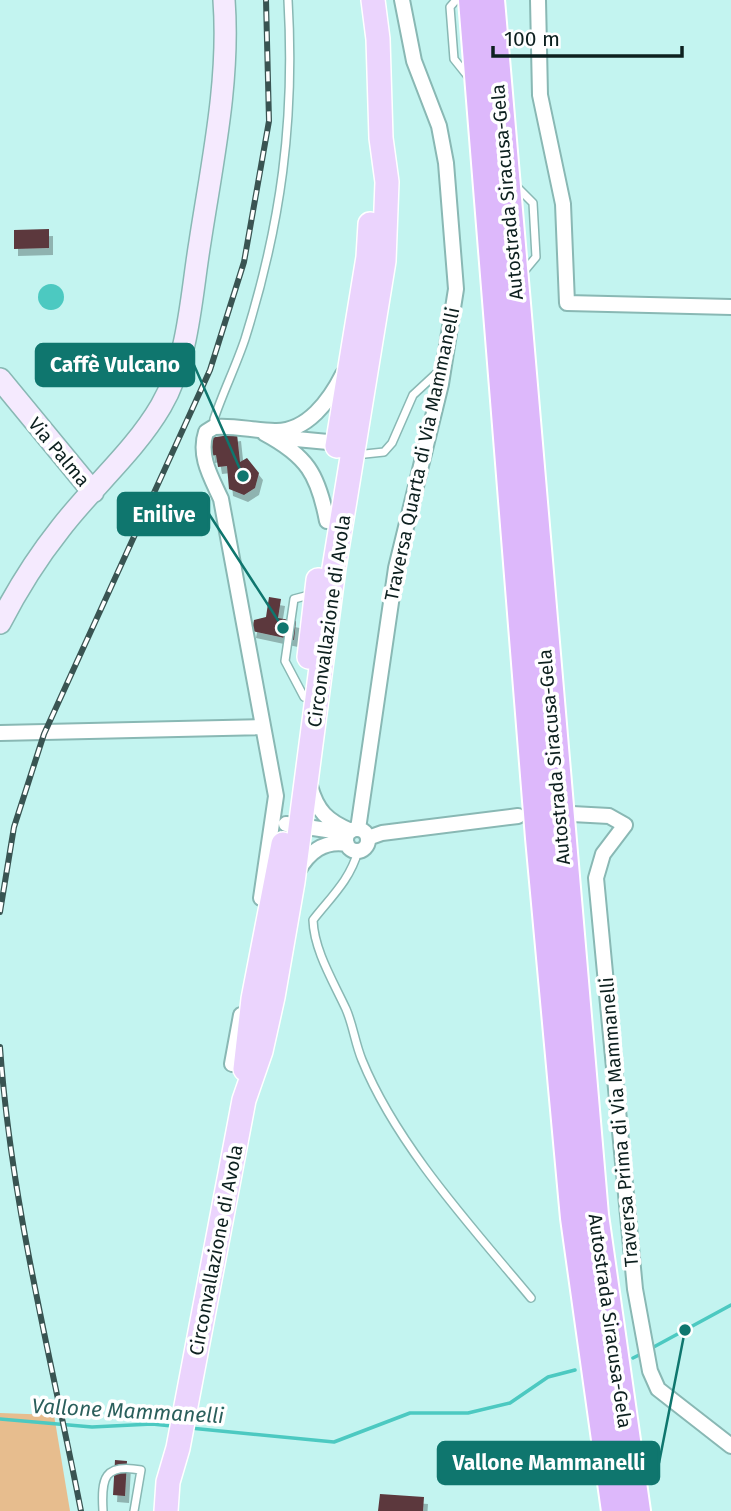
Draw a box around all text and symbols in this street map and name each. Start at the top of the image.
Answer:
scale bar [493,14,682,58]
text: 100 m [504,26,560,52]
street label: Autostrada Siracusa-Gela [486,83,528,301]
street label: Traversa Quarta di Via Mammanelli [380,305,464,603]
callout: Caffè Vulcano [36,344,194,386]
text: Caffè Vulcano [50,352,180,378]
street label: Via Palma [23,413,95,491]
callout: Enilive [118,493,209,535]
text: Enilive [132,502,196,528]
street label: Circonvallazione di Avola [303,513,355,729]
street label: Autostrada Siracusa-Gela [533,648,575,866]
street label: Traversa Prima di Via Mammanelli [595,976,643,1268]
street label: Circonvallazione di Avola [184,1143,248,1357]
street label: Autostrada Siracusa-Gela [584,1212,636,1430]
water label: Vallone Mammanelli [31,1393,225,1429]
callout: Vallone Mammanelli [438,1442,659,1484]
text: Vallone Mammanelli [452,1450,645,1476]

